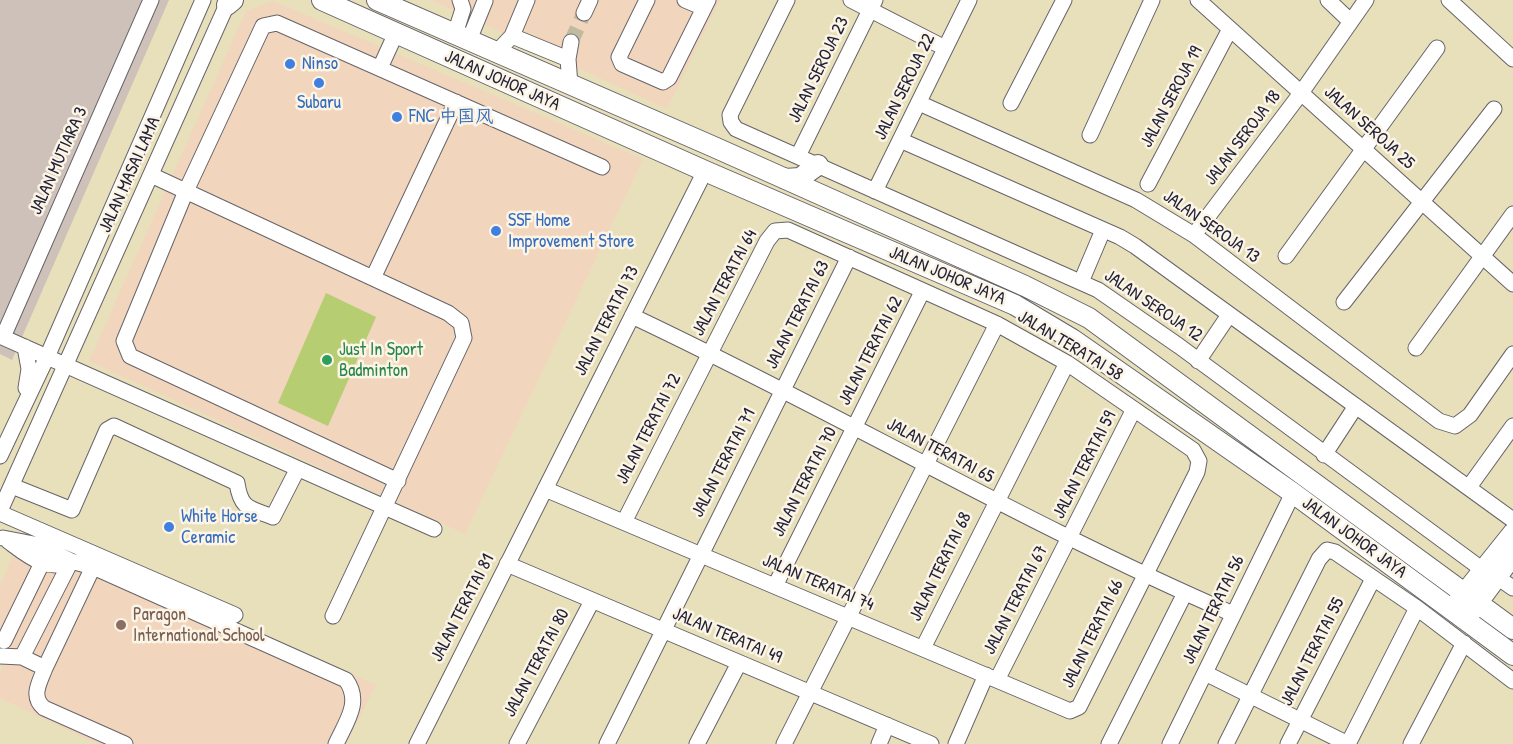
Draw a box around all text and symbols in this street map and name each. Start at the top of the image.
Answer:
street label: JALAN SEROJA 23 [784,14,854,126]
street label: JALAN SEROJA 22 [870,30,940,144]
street label: JALAN SEROJA 19 [1136,43,1208,151]
street label: JALAN JOHOR JAYA [441,46,563,116]
place label: Ninso [302,53,338,75]
marker: Ninso [283,57,297,71]
marker: Subaru [312,76,326,90]
street label: JALAN SEROJA 25 [1319,82,1419,174]
street label: JALAN SEROJA 18 [1200,86,1286,190]
place label: Subaru [297,92,341,114]
street label: JALAN MUTIARA 3 [26,104,92,218]
place label: FNC 中国风 [409,106,493,128]
marker: FNC 中国风 [390,110,404,124]
street label: JALAN MASAI LAMA [95,114,165,236]
street label: JALAN SEROJA 13 [1158,186,1264,268]
place label: SSF Home Improvement Store [508,210,634,252]
marker: SSF Home Improvement Store [489,224,503,238]
street label: JALAN TERATAI 64 [688,226,762,340]
street label: JALAN JOHOR JAYA [886,242,1008,310]
street label: JALAN TERATAI 63 [761,257,835,373]
street label: JALAN TERATAI 73 [570,262,644,380]
street label: JALAN SEROJA 12 [1100,265,1206,347]
street label: JALAN TERATAI 62 [834,293,908,409]
street label: JALAN TERATAI 58 [1013,306,1127,386]
place label: Just In Sport Badminton [339,339,423,382]
marker: Just In Sport Badminton [320,353,334,367]
street label: JALAN TERATAI 72 [612,370,686,488]
street label: JALAN TERATAI 71 [687,405,761,521]
street label: JALAN TERATAI 59 [1049,408,1121,522]
street label: JALAN TERATAI 65 [883,414,997,488]
street label: JALAN TERATAI 70 [768,423,842,541]
street label: JALAN JOHOR JAYA [1297,493,1411,583]
place label: White Horse Ceramic [181,506,258,548]
street label: JALAN TERATAI 68 [905,509,977,625]
marker: White Horse Ceramic [162,520,176,534]
street label: JALAN TERATAI 67 [979,542,1053,658]
street label: JALAN TERATAI 74 [759,550,877,616]
street label: JALAN TERATAI 81 [427,551,499,665]
street label: JALAN TERATAI 56 [1178,552,1250,668]
street label: JALAN TERATAI 66 [1057,576,1129,692]
street label: JALAN TERATAI 55 [1276,594,1350,710]
street label: JALAN TERATAI 49 [669,603,785,669]
place label: Paragon International School [133,604,265,646]
street label: JALAN TERATAI 80 [499,605,575,721]
marker: Paragon International School [114,618,128,632]

